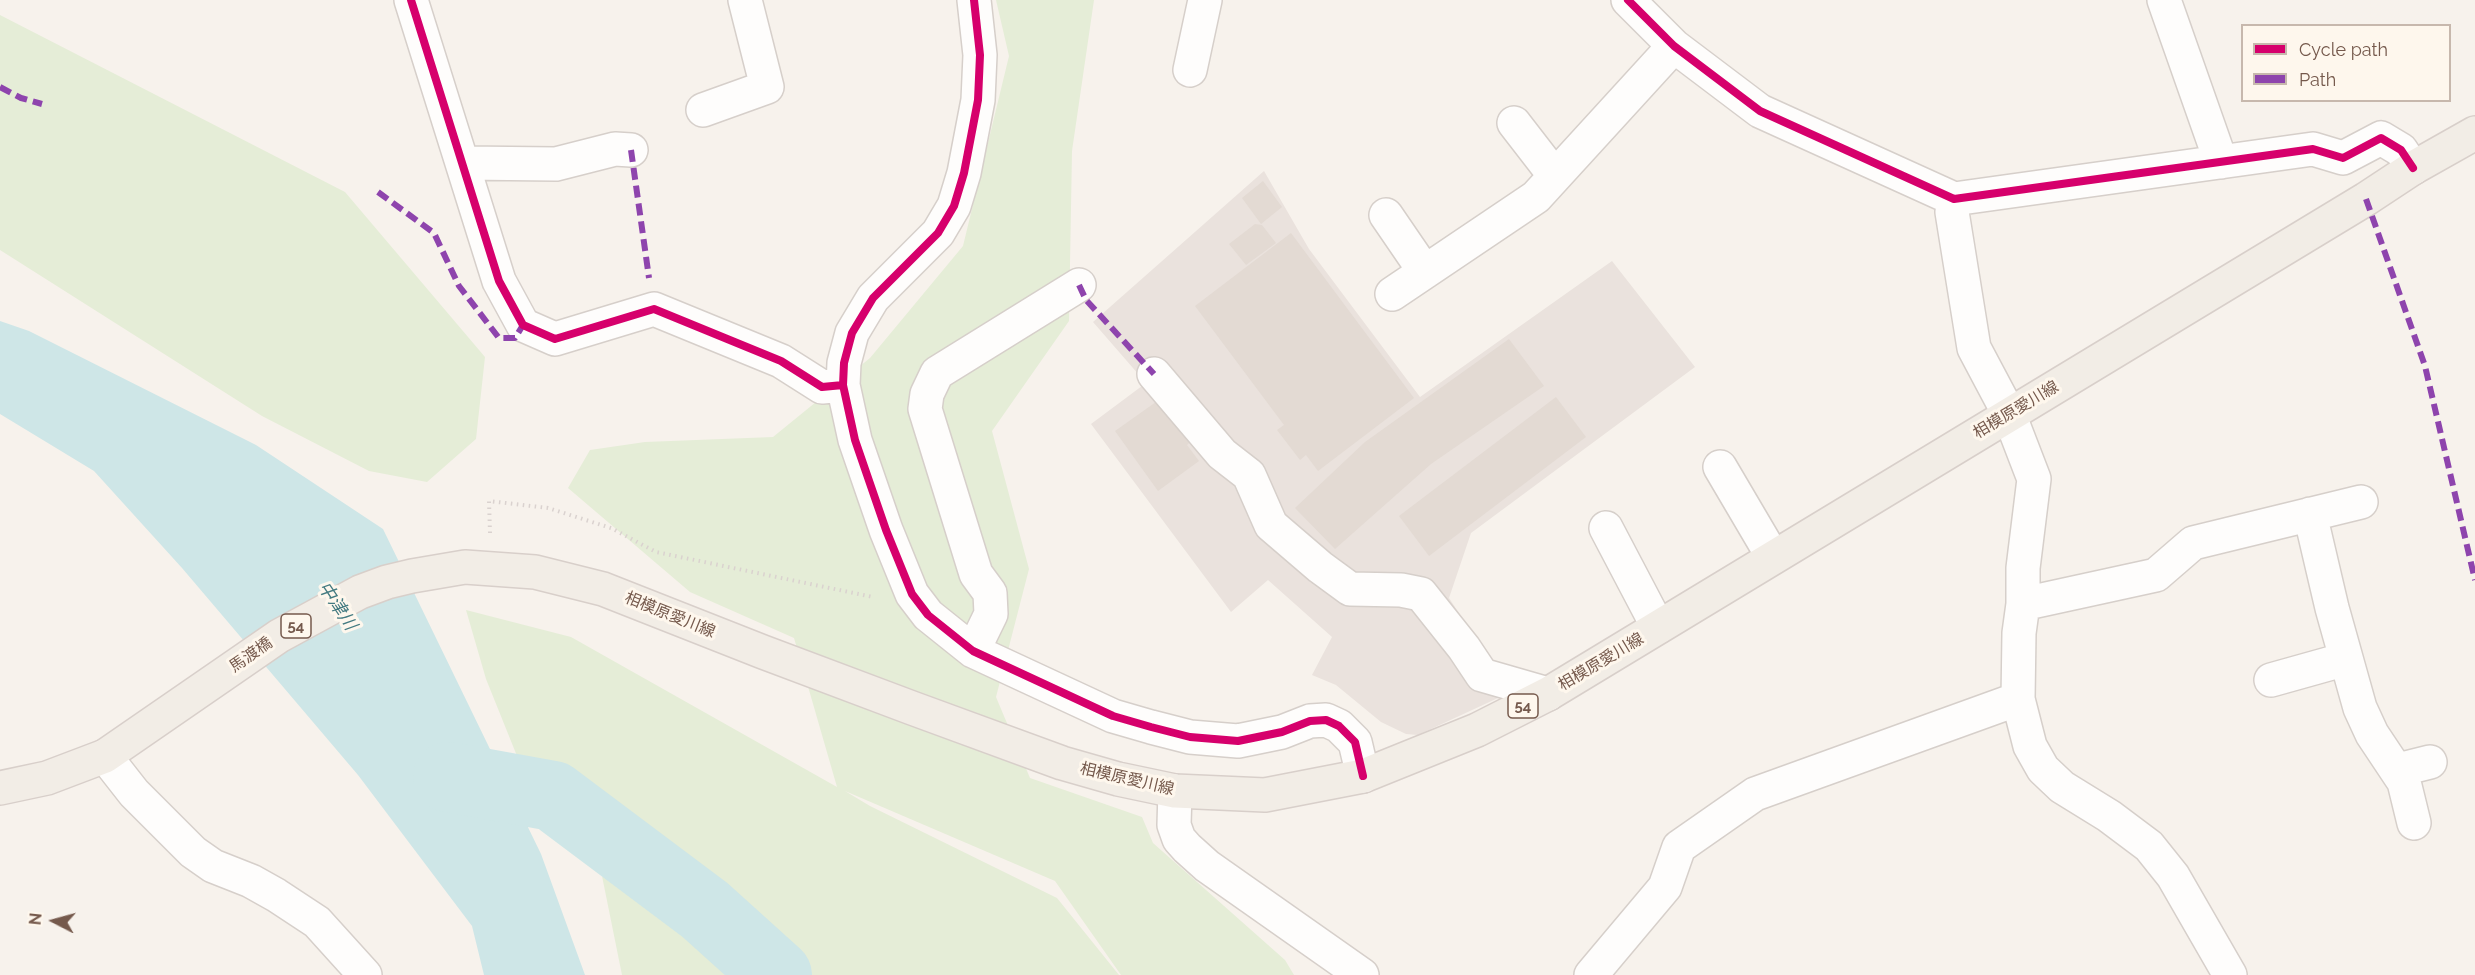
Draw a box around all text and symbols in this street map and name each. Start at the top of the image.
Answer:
legend [2241,24,2451,102]
text: Cycle path [2299,39,2388,60]
text: Path [2299,69,2336,90]
street label: 相模原愛川線 [1970,377,2062,443]
water label: 中津川 [313,578,361,634]
street label: 相模原愛川線 [622,588,718,642]
road number: 54 [281,614,311,638]
street label: 相模原愛川線 [1555,629,1647,695]
street label: 馬渡橋 [226,633,276,677]
road number: 54 [1508,694,1538,718]
street label: 相模原愛川線 [1078,759,1176,799]
north arrow [24,891,84,951]
text: N [26,912,46,926]

